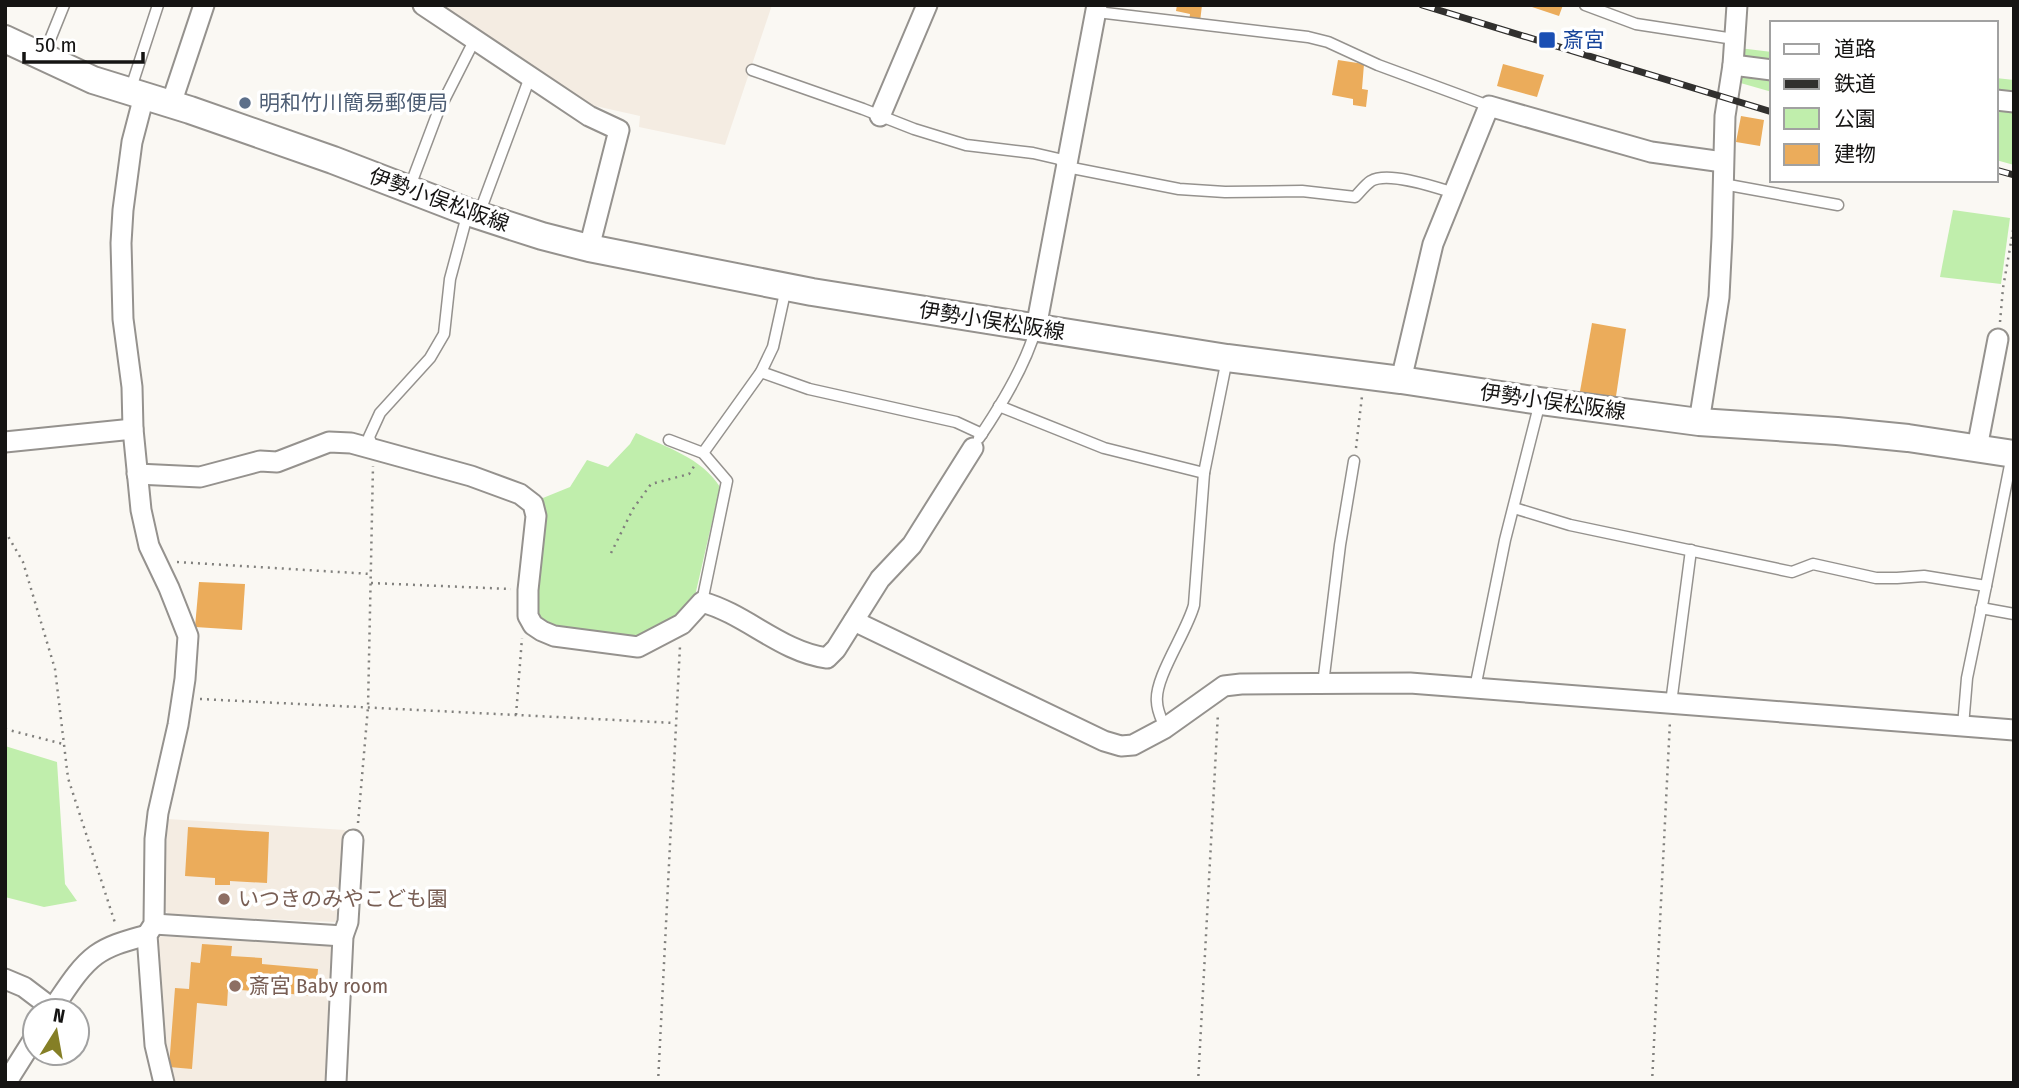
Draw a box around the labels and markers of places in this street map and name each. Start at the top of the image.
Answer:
place label: 斎宮 [1563,27,1605,53]
marker: 斎宮 [1537,30,1557,50]
place label: 明和竹川簡易郵便局 [259,90,448,116]
marker: 明和竹川簡易郵便局 [237,95,253,111]
place label: いつきのみやこども園 [238,886,448,912]
marker: いつきのみやこども園 [216,891,232,907]
place label: 斎宮 Baby room [249,973,388,999]
marker: 斎宮 Baby room [227,978,243,994]

